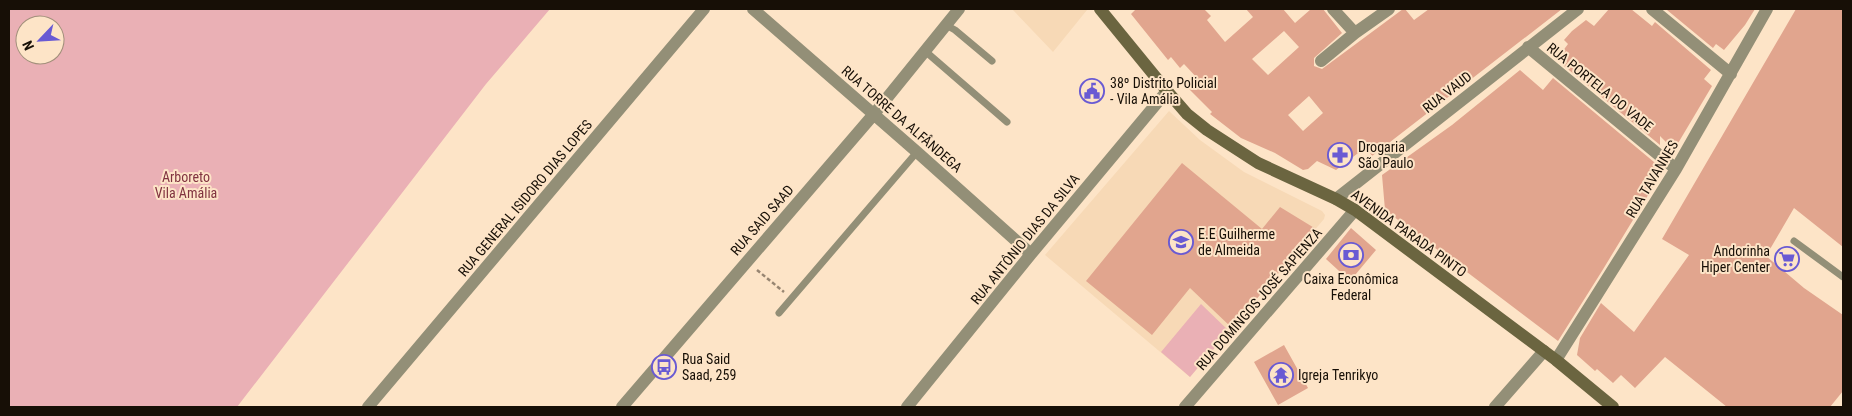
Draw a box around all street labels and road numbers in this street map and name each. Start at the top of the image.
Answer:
street label: RUA PORTELA DO VADE [1544,39,1656,135]
street label: RUA TORRE DA ALFÂNDEGA [839,62,966,176]
street label: RUA VAUD [1419,68,1475,116]
street label: RUA GENERAL ISIDORO DIAS LOPES [455,117,595,279]
street label: RUA TAVANNES [1623,137,1681,221]
street label: RUA ANTÔNIO DIAS DA SILVA [967,170,1083,307]
street label: RUA SAID SAAD [727,182,797,258]
street label: AVENIDA PARADA PINTO [1348,186,1470,280]
street label: RUA DOMINGOS JOSÉ SAPIENZA [1192,224,1325,373]

